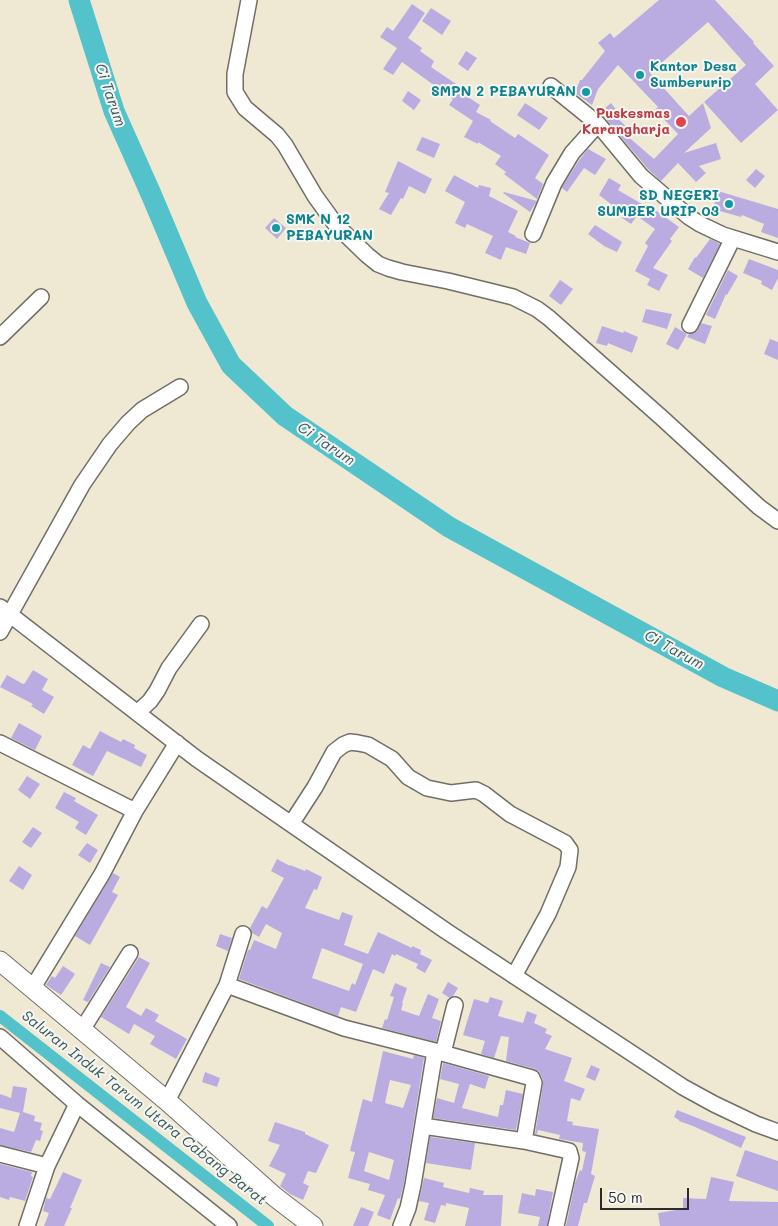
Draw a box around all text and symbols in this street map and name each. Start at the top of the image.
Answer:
place label: Kantor Desa Sumberurip [650,59,737,92]
water label: Ci Tarum [91,61,129,129]
marker: Kantor Desa Sumberurip [634,69,646,81]
place label: SMPN 2 PEBAYURAN [431,84,576,100]
marker: SMPN 2 PEBAYURAN [580,86,592,98]
place label: Puskesmas Karangharja [582,106,670,138]
marker: Puskesmas Karangharja [674,115,688,129]
place label: SD NEGERI SUMBER URIP 03 [597,188,719,220]
marker: SD NEGERI SUMBER URIP 03 [723,198,735,210]
place label: SMK N 12 PEBAYURAN [286,212,373,244]
marker: SMK N 12 PEBAYURAN [270,222,282,234]
water label: Ci Tarum [294,418,358,470]
water label: Ci Tarum [641,626,707,674]
water label: Saluran Induk Tarum Utara Cabang Barat [18,1007,270,1209]
scale bar [603,1178,692,1210]
text: 50 m [608,1187,643,1207]

